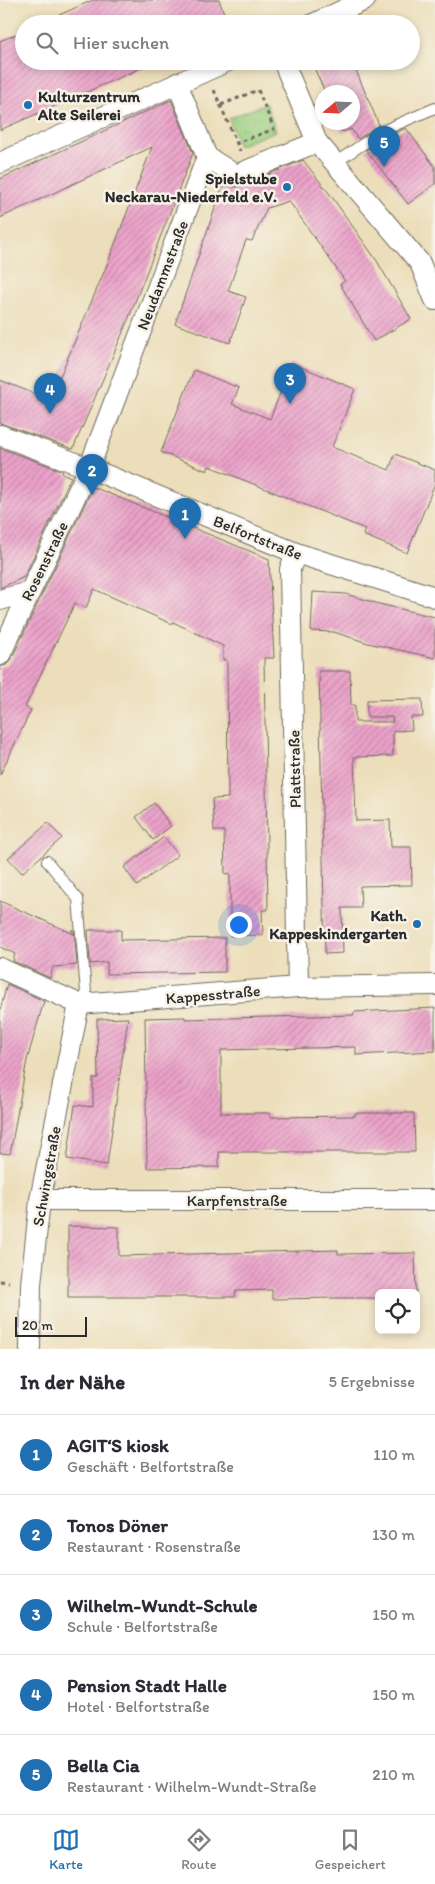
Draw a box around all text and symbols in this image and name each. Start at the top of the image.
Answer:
search box [15,15,420,70]
icon: search [33,29,61,57]
text: Hier suchen [73,31,169,54]
north arrow [315,85,360,130]
place label: Kulturzentrum Alte Seilerei [37,87,140,124]
marker: Kulturzentrum Alte Seilerei [22,99,34,111]
pin: 5 [368,126,400,167]
place label: Spielstube Neckarau-Niederfeld e.V. [105,169,277,206]
marker: Spielstube Neckarau-Niederfeld e.V. [281,181,293,193]
street label: Neudammstraße [133,218,192,333]
pin: 3 [274,363,306,404]
pin: 4 [34,373,66,414]
pin: 2 [76,454,108,495]
pin: 1 [169,498,201,539]
street label: Belfortstraße [211,511,305,564]
street label: Rosenstraße [17,518,72,604]
street label: Plattstraße [284,729,305,808]
place label: Kath. Kappeskindergarten [269,906,407,944]
your location [226,912,252,938]
marker: Kath. Kappeskindergarten [411,918,423,930]
street label: Kappesstraße [165,981,261,1008]
street label: Schwingstraße [28,1124,65,1228]
street label: Karpfenstraße [187,1191,287,1210]
map controls [375,1289,420,1334]
button: locate [375,1289,420,1334]
scale bar [15,1314,88,1337]
text: 20 m [22,1317,53,1334]
text: In der Nähe [20,1369,125,1394]
text: 5 Ergebnisse [329,1372,415,1391]
text: AGIT‘S kiosk [67,1434,169,1457]
text: 1 [32,1445,40,1464]
text: 110 m [373,1445,415,1464]
text: Geschäft · Belfortstraße [67,1457,234,1476]
text: Tonos Döner [67,1514,168,1537]
text: 2 [32,1525,40,1544]
text: 130 m [372,1525,415,1544]
text: Restaurant · Rosenstraße [67,1537,241,1556]
text: Wilhelm-Wundt-Schule [67,1594,258,1617]
text: 3 [32,1605,40,1624]
text: 150 m [372,1605,415,1624]
text: Schule · Belfortstraße [67,1617,218,1636]
text: Pension Stadt Halle [67,1674,227,1697]
text: 4 [31,1685,41,1704]
text: 150 m [372,1685,415,1704]
text: Hotel · Belfortstraße [67,1697,210,1716]
text: Bella Cia [67,1754,140,1777]
text: 5 [32,1765,40,1784]
text: 210 m [372,1765,415,1784]
text: Restaurant · Wilhelm-Wundt-Straße [67,1777,317,1796]
tab: Karte [49,1826,83,1873]
tab: Route [181,1826,216,1873]
tab: Gespeichert [315,1826,386,1873]

